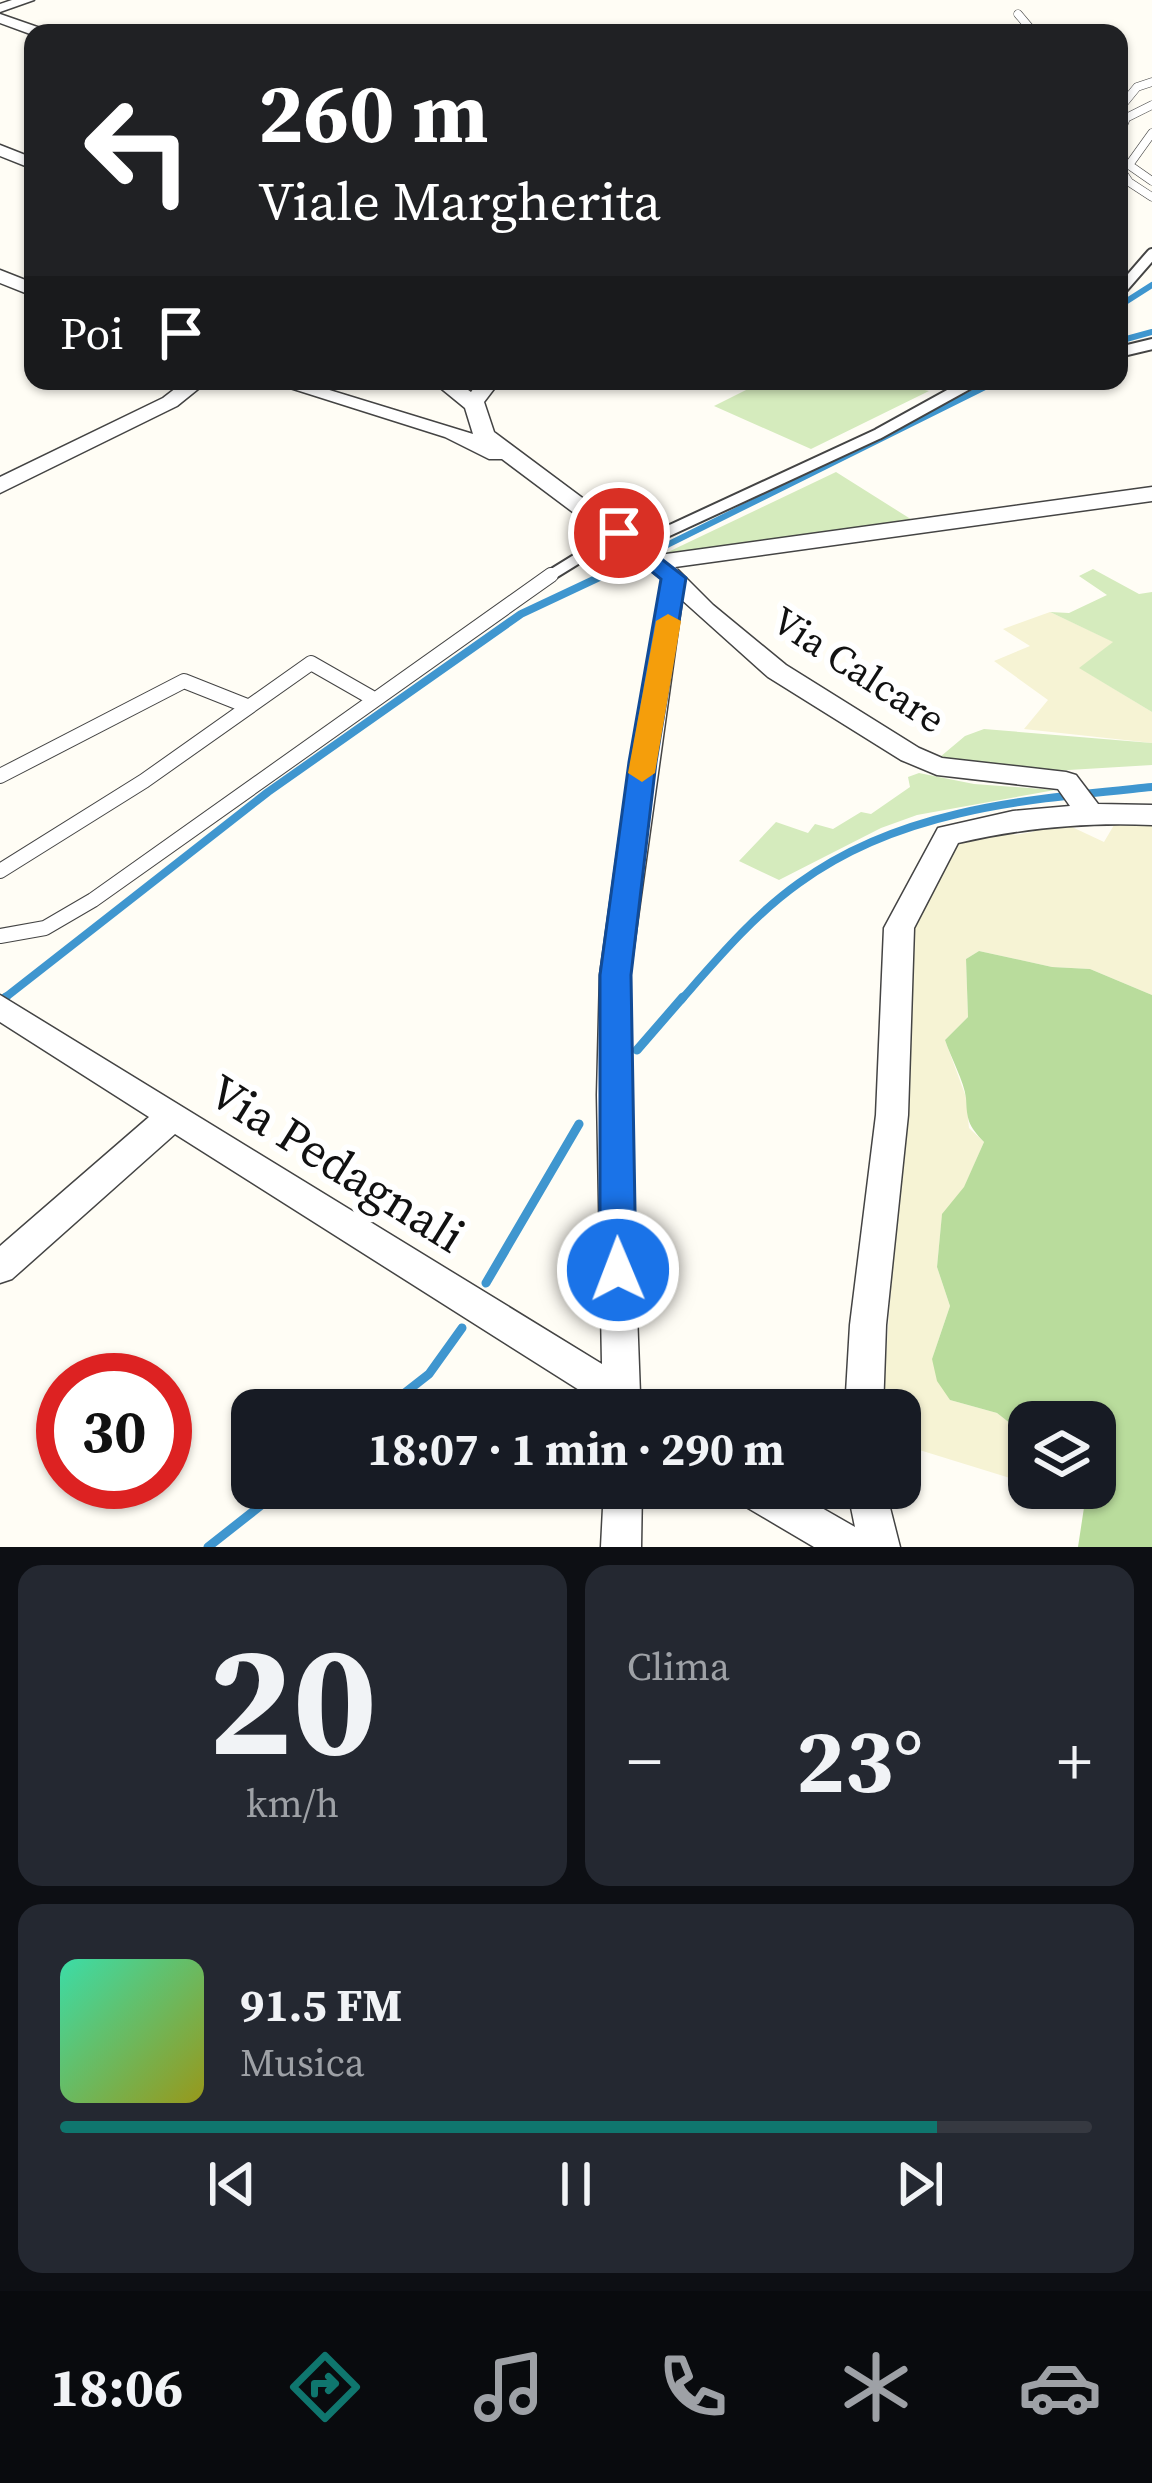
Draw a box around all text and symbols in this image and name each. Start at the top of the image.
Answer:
text: 260 m [258,55,489,170]
icon: left [60,72,216,228]
text: Viale Margherita [258,164,661,238]
icon: arrive [148,300,214,366]
text: Poi [60,302,124,364]
pin [568,482,670,584]
icon: arrive [586,500,652,566]
street label: Via Calcare [762,594,956,745]
street label: Via Pedagnali [196,1058,478,1268]
position arrow [555,1207,681,1333]
speed limit sign: 30 [36,1353,192,1509]
map controls [1008,1401,1116,1509]
button: layers [1008,1401,1116,1509]
text: 18:07 · 1 min · 290 m [368,1418,784,1480]
text: 20 [208,1592,377,1806]
text: Clima [627,1640,730,1693]
text: 23° [796,1699,923,1822]
text: − [627,1716,662,1806]
text: + [1057,1716,1092,1806]
text: km/h [246,1777,339,1830]
text: 91.5 FM [240,1974,402,2036]
text: Musica [240,2036,365,2089]
icon: previous [199,2151,265,2217]
icon: pause [543,2151,609,2217]
icon: next [887,2151,953,2217]
icon: directions [283,2345,367,2429]
icon: music [467,2345,551,2429]
icon: phone [651,2345,735,2429]
icon: climate [834,2345,918,2429]
icon: car [1018,2345,1102,2429]
text: 18:06 [50,2350,183,2424]

